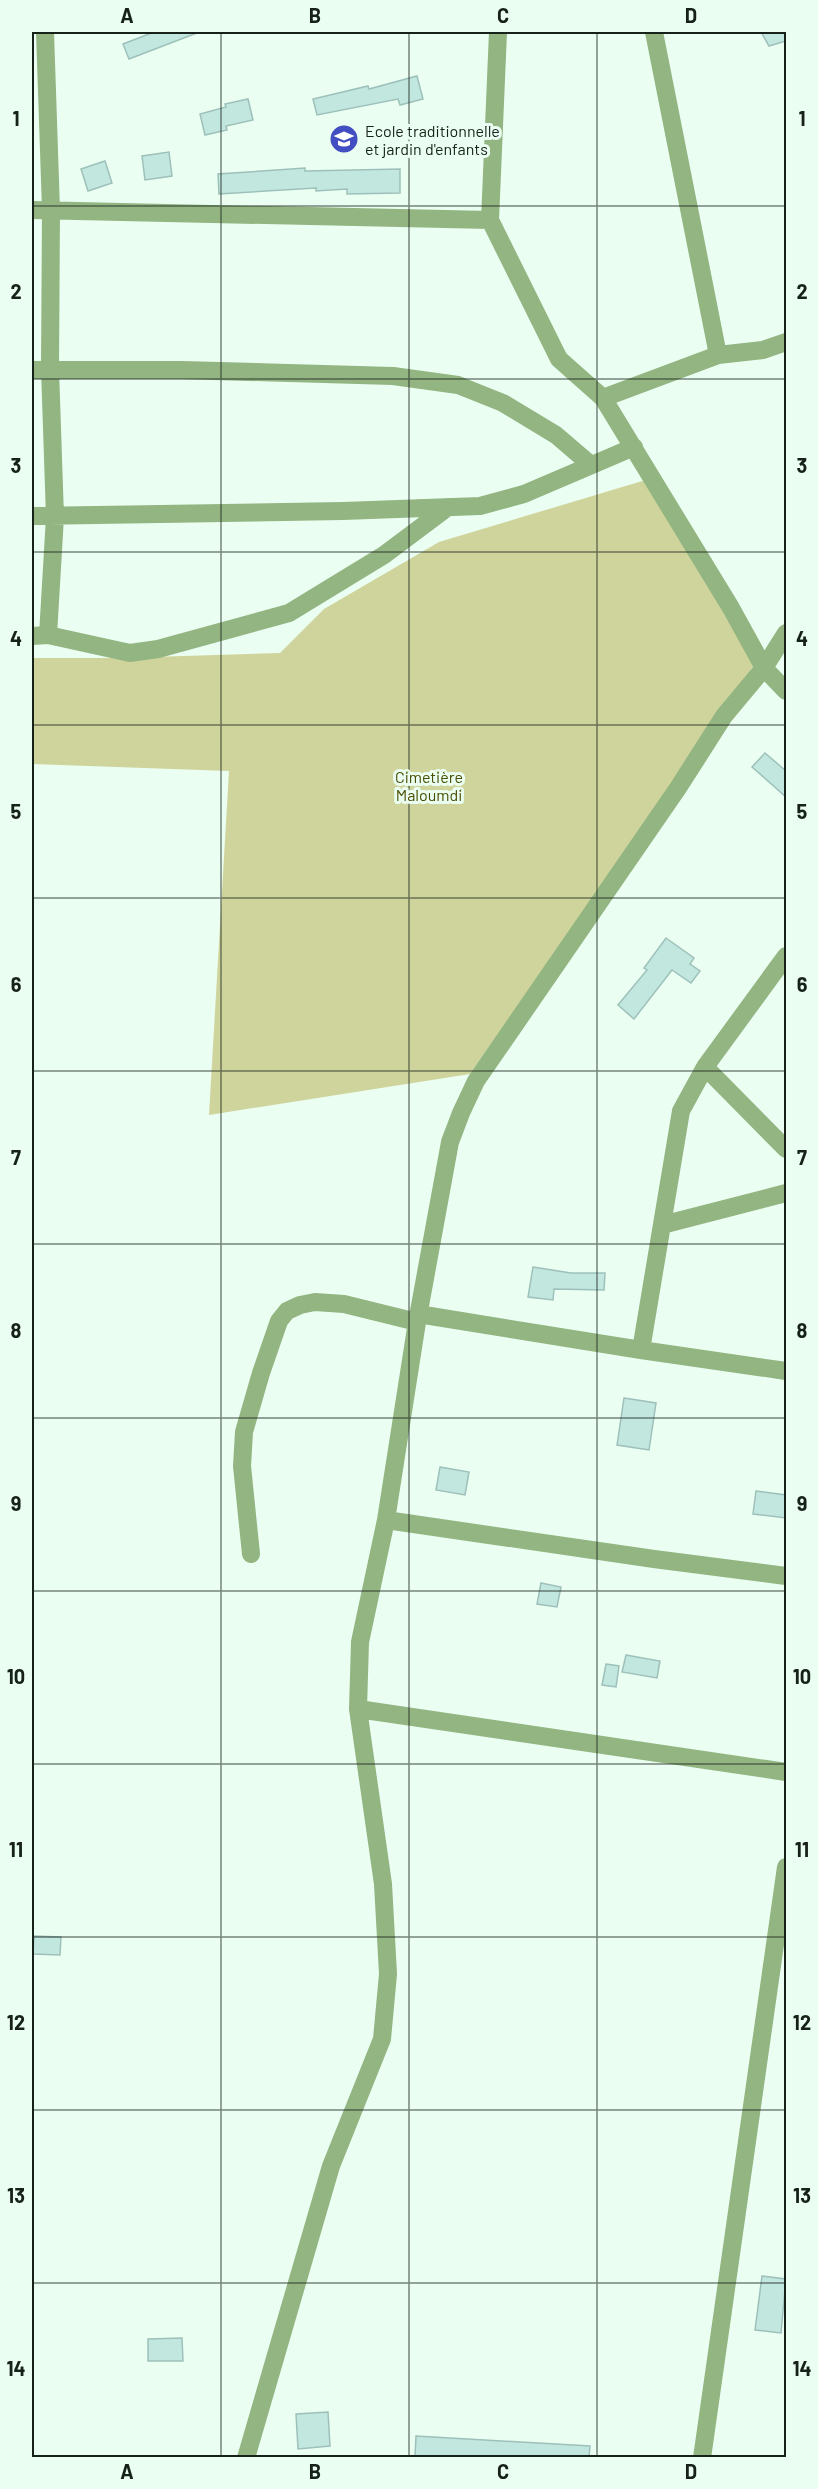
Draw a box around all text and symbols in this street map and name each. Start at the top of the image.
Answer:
text: A [120,3,134,27]
text: B [309,3,321,27]
text: C [497,3,509,27]
text: D [685,3,697,27]
text: 1 [12,106,20,130]
text: 1 [798,106,806,130]
place label: Ecole traditionnelle et jardin d'enfants [365,121,500,158]
school or university icon: Ecole traditionnelle et jardin d'enfants [328,123,360,155]
text: 2 [10,279,22,303]
text: 2 [796,279,808,303]
text: 3 [11,453,21,477]
text: 3 [797,453,807,477]
text: 4 [10,626,22,650]
text: 4 [796,626,808,650]
park label: Cimetière Maloumdi [395,767,463,804]
text: 5 [11,799,22,823]
text: 5 [797,799,808,823]
text: 6 [11,972,22,996]
text: 6 [797,972,808,996]
text: 7 [11,1145,21,1169]
text: 7 [797,1145,807,1169]
text: 8 [11,1318,22,1342]
text: 8 [797,1318,808,1342]
text: 9 [11,1491,21,1515]
text: 9 [797,1491,807,1515]
text: 10 [7,1664,25,1688]
text: 10 [793,1664,811,1688]
text: 11 [9,1837,23,1861]
text: 11 [795,1837,809,1861]
text: 12 [7,2010,25,2034]
text: 12 [793,2010,811,2034]
text: 13 [7,2183,25,2207]
text: 13 [793,2183,811,2207]
text: 14 [6,2356,26,2380]
text: 14 [792,2356,812,2380]
text: A [120,2459,134,2483]
text: B [309,2459,321,2483]
text: C [497,2459,509,2483]
text: D [685,2459,697,2483]

